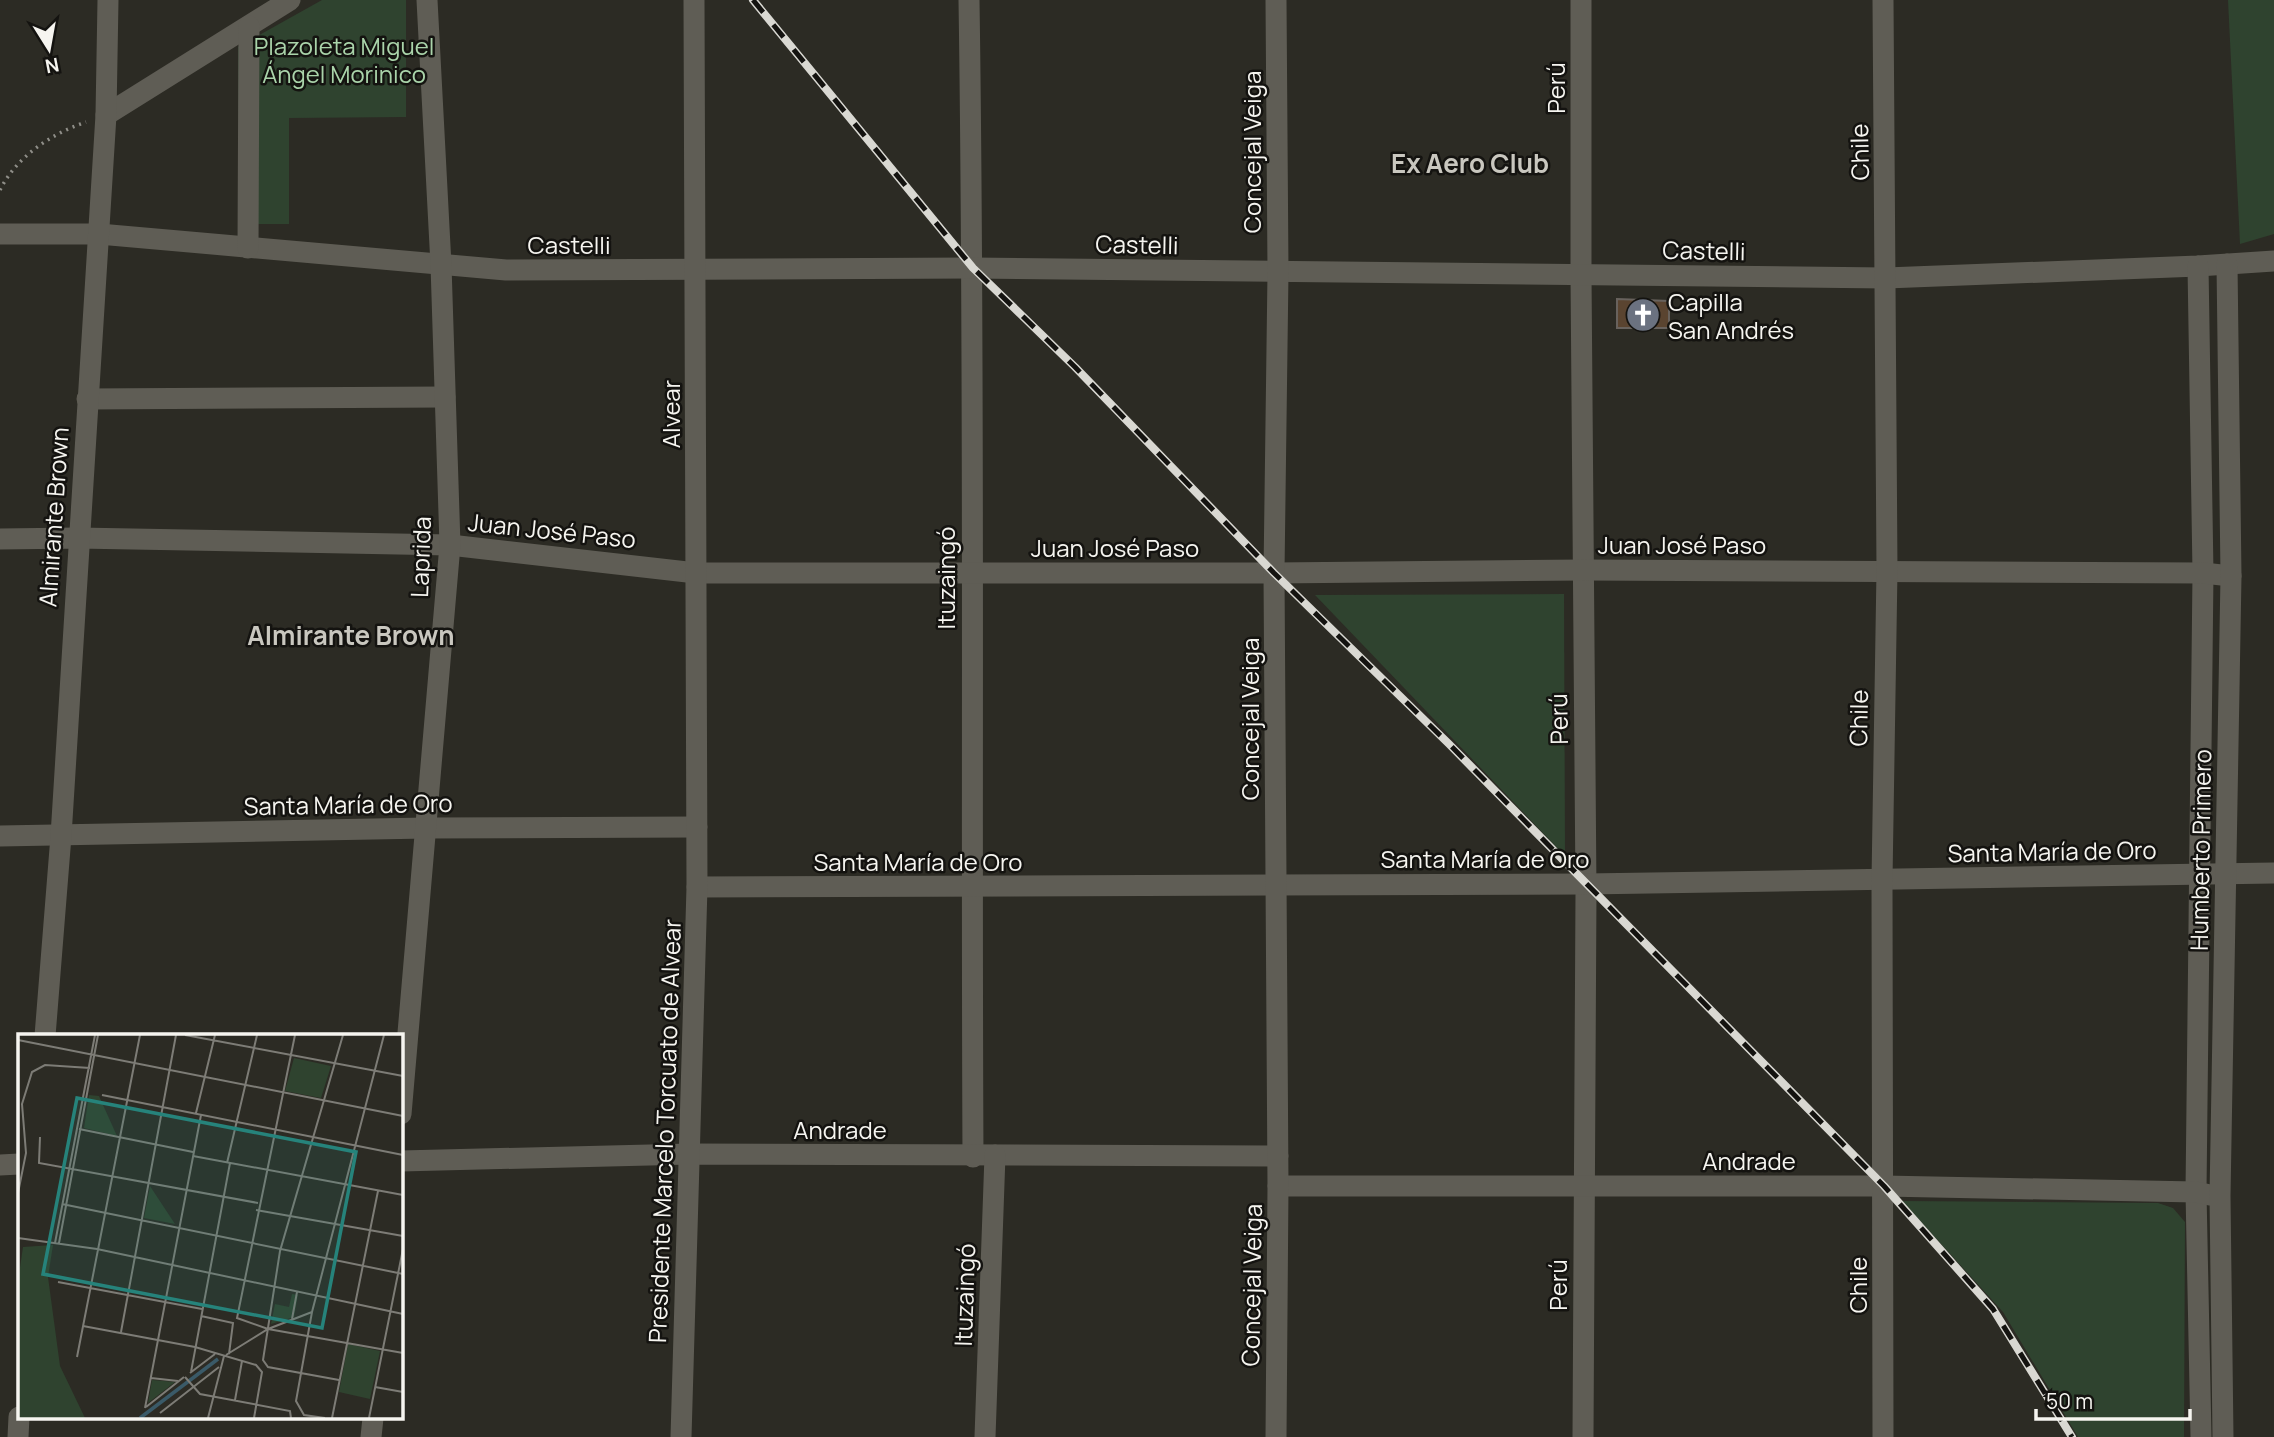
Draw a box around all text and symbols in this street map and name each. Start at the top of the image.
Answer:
north arrow [14,14,84,84]
park label: Plazoleta Miguel Ángel Morinico [254,29,434,90]
text: N [43,52,61,80]
street label: Perú [1539,62,1572,114]
street label: Concejal Veiga [1235,71,1268,233]
street label: Chile [1842,123,1876,181]
district label: Ex Aero Club [1391,145,1549,181]
street label: Castelli [1095,227,1179,261]
street label: Castelli [527,228,611,261]
street label: Castelli [1662,233,1746,267]
place label: Capilla San Andrés [1668,285,1794,346]
church icon: Capilla San Andrés [1624,296,1662,334]
street label: Alvear [654,380,687,448]
street label: Almirante Brown [30,426,76,608]
street label: Juan José Paso [467,505,637,555]
street label: Laprida [402,516,438,598]
street label: Ituzaingó [929,526,962,630]
street label: Juan José Paso [1598,528,1766,561]
street label: Juan José Paso [1031,531,1199,564]
district label: Almirante Brown [247,617,455,653]
street label: Concejal Veiga [1233,638,1266,800]
street label: Chile [1841,689,1875,747]
street label: Perú [1541,693,1575,745]
street label: Humberto Primero [2182,749,2218,951]
street label: Santa María de Oro [243,786,453,822]
street label: Santa María de Oro [1947,833,2157,869]
street label: Santa María de Oro [1380,842,1590,875]
street label: Santa María de Oro [813,845,1023,878]
street label: Presidente Marcelo Torcuato de Alvear [640,918,688,1343]
inset map [18,1034,402,1420]
street label: Andrade [793,1113,887,1146]
street label: Andrade [1702,1144,1796,1177]
street label: Concejal Veiga [1233,1203,1269,1367]
street label: Ituzaingó [946,1243,982,1347]
street label: Chile [1841,1257,1874,1313]
street label: Perú [1541,1259,1574,1311]
scale bar [2036,1378,2190,1422]
text: 50 m [2046,1387,2093,1415]

